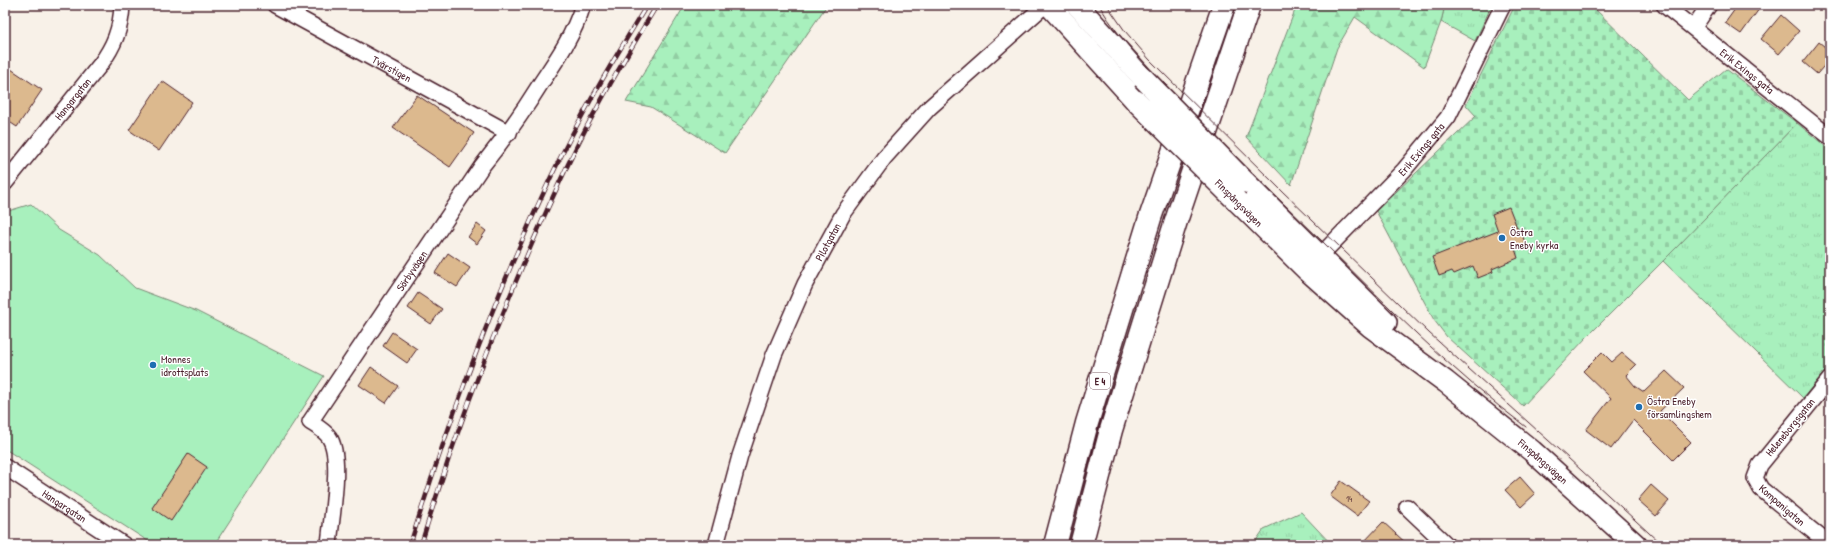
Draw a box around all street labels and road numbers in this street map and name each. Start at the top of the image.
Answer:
street label: Erik Exings gata [1717,45,1777,97]
street label: Tvärstigen [369,52,414,85]
street label: Hangargatan [52,75,94,123]
street label: Erik Exings gata [1395,119,1448,179]
street label: Finspångsvägen [1211,175,1266,230]
street label: Pilotgatan [812,221,844,263]
street label: Sörbyvägen [393,248,430,294]
road number: E 4 [1090,373,1110,389]
street label: Heleneborgsgatan [1762,395,1818,459]
street label: Finspångsvägen [1514,435,1571,487]
street label: Kompanigatan [1756,481,1808,529]
street label: Hangargatan [40,486,89,526]

